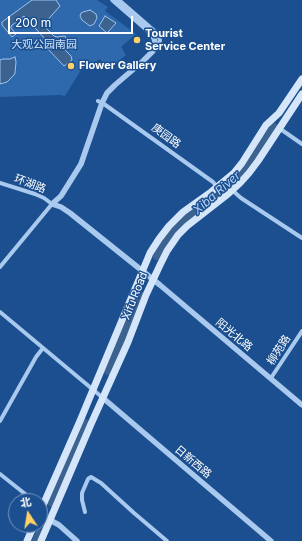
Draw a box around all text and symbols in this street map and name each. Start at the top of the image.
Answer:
scale bar [10,8,135,34]
text: 200 m [15,15,51,30]
place label: Tourist Service Center [145,27,225,53]
marker: Tourist Service Center [132,35,142,45]
park label: 大观公园南园 [11,38,77,52]
place label: Flower Gallery [79,59,156,73]
marker: Flower Gallery [66,61,76,71]
street label: 庚园路 [149,121,183,151]
water label: Xiba River [190,169,244,217]
street label: 环湖路 [12,172,48,196]
street label: Xifu Road [119,270,151,322]
street label: 阳光北路 [213,316,255,354]
street label: 柳苑路 [264,333,294,367]
street label: 日新西路 [172,443,214,481]
north arrow [8,493,48,533]
text: 北 [19,494,33,510]

